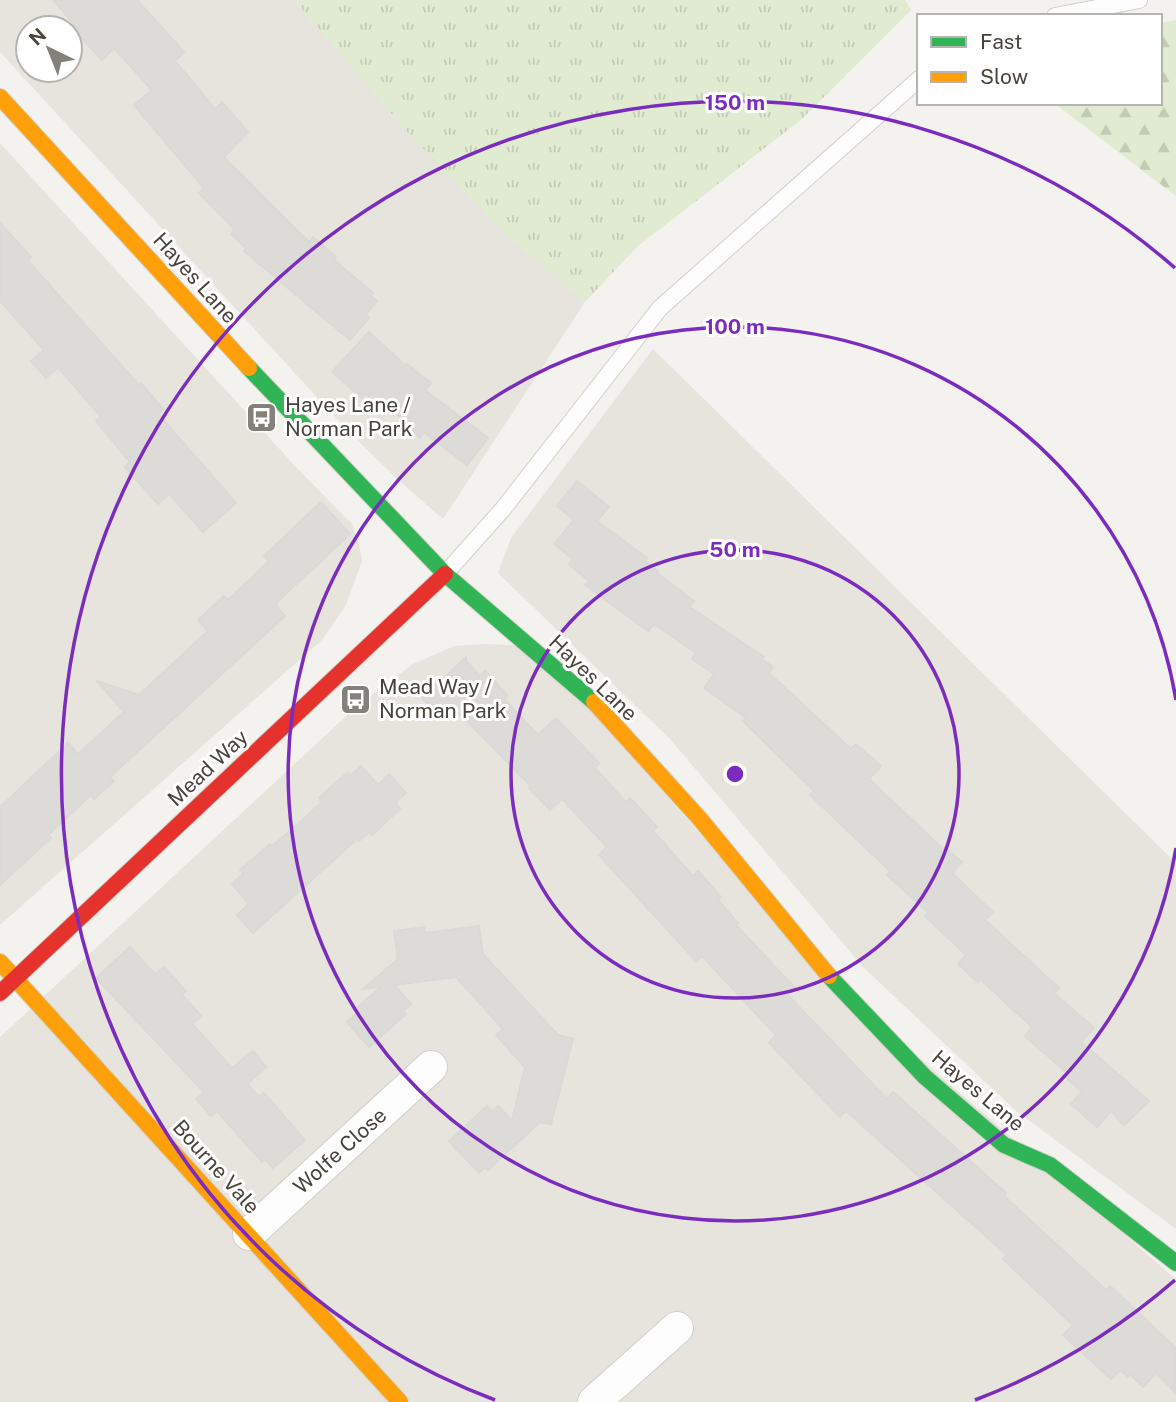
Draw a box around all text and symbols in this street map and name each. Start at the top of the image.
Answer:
north arrow [14,14,84,84]
legend [917,14,1162,105]
text: N [24,23,50,50]
text: Fast [980,29,1022,54]
text: Slow [980,64,1028,89]
text: 150 m [705,90,765,115]
street label: Hayes Lane [148,227,243,328]
text: 100 m [705,314,765,339]
place label: Hayes Lane / Norman Park [285,392,413,441]
bus stop icon: Hayes Lane / Norman Park [245,400,279,434]
text: 50 m [709,537,761,562]
street label: Hayes Lane [544,629,643,726]
place label: Mead Way / Norman Park [379,674,507,723]
bus stop icon: Mead Way / Norman Park [339,682,373,716]
street label: Mead Way [162,724,253,811]
centre of rings [723,762,747,786]
street label: Hayes Lane [927,1045,1030,1137]
street label: Wolfe Close [288,1102,391,1199]
street label: Bourne Vale [168,1115,265,1219]

